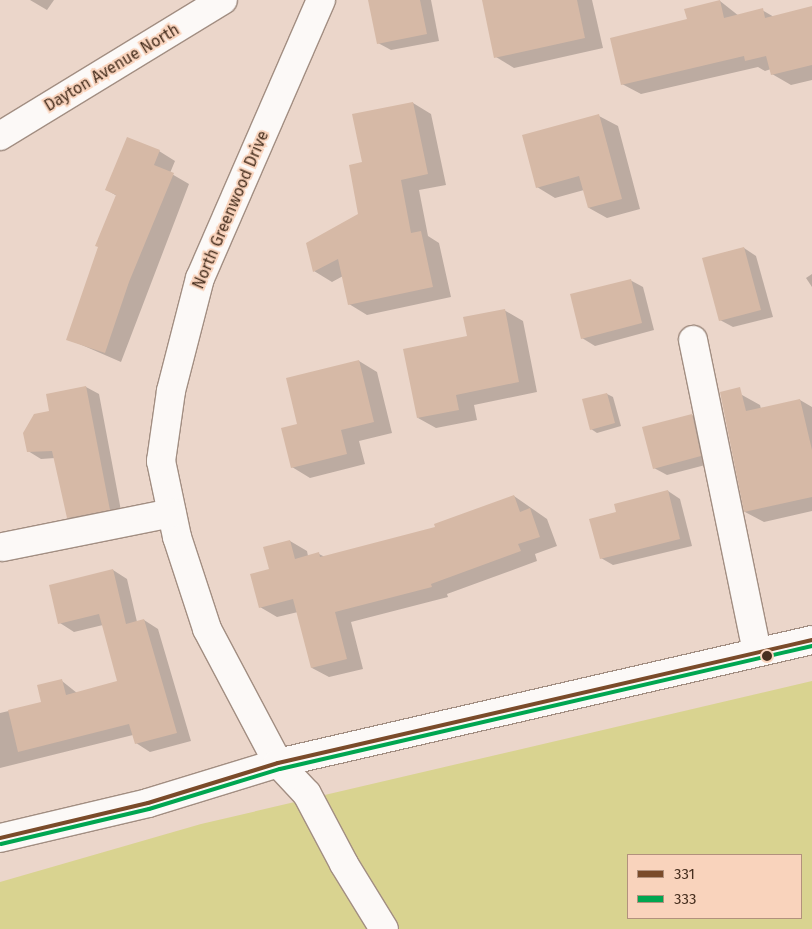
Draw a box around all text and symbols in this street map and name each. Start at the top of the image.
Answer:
street label: Dayton Avenue North [41,20,183,116]
street label: North Greenwood Drive [189,128,273,292]
unlabelled marker [762,651,772,661]
legend [627,854,802,919]
text: 331 [674,865,695,883]
text: 333 [674,890,696,908]

